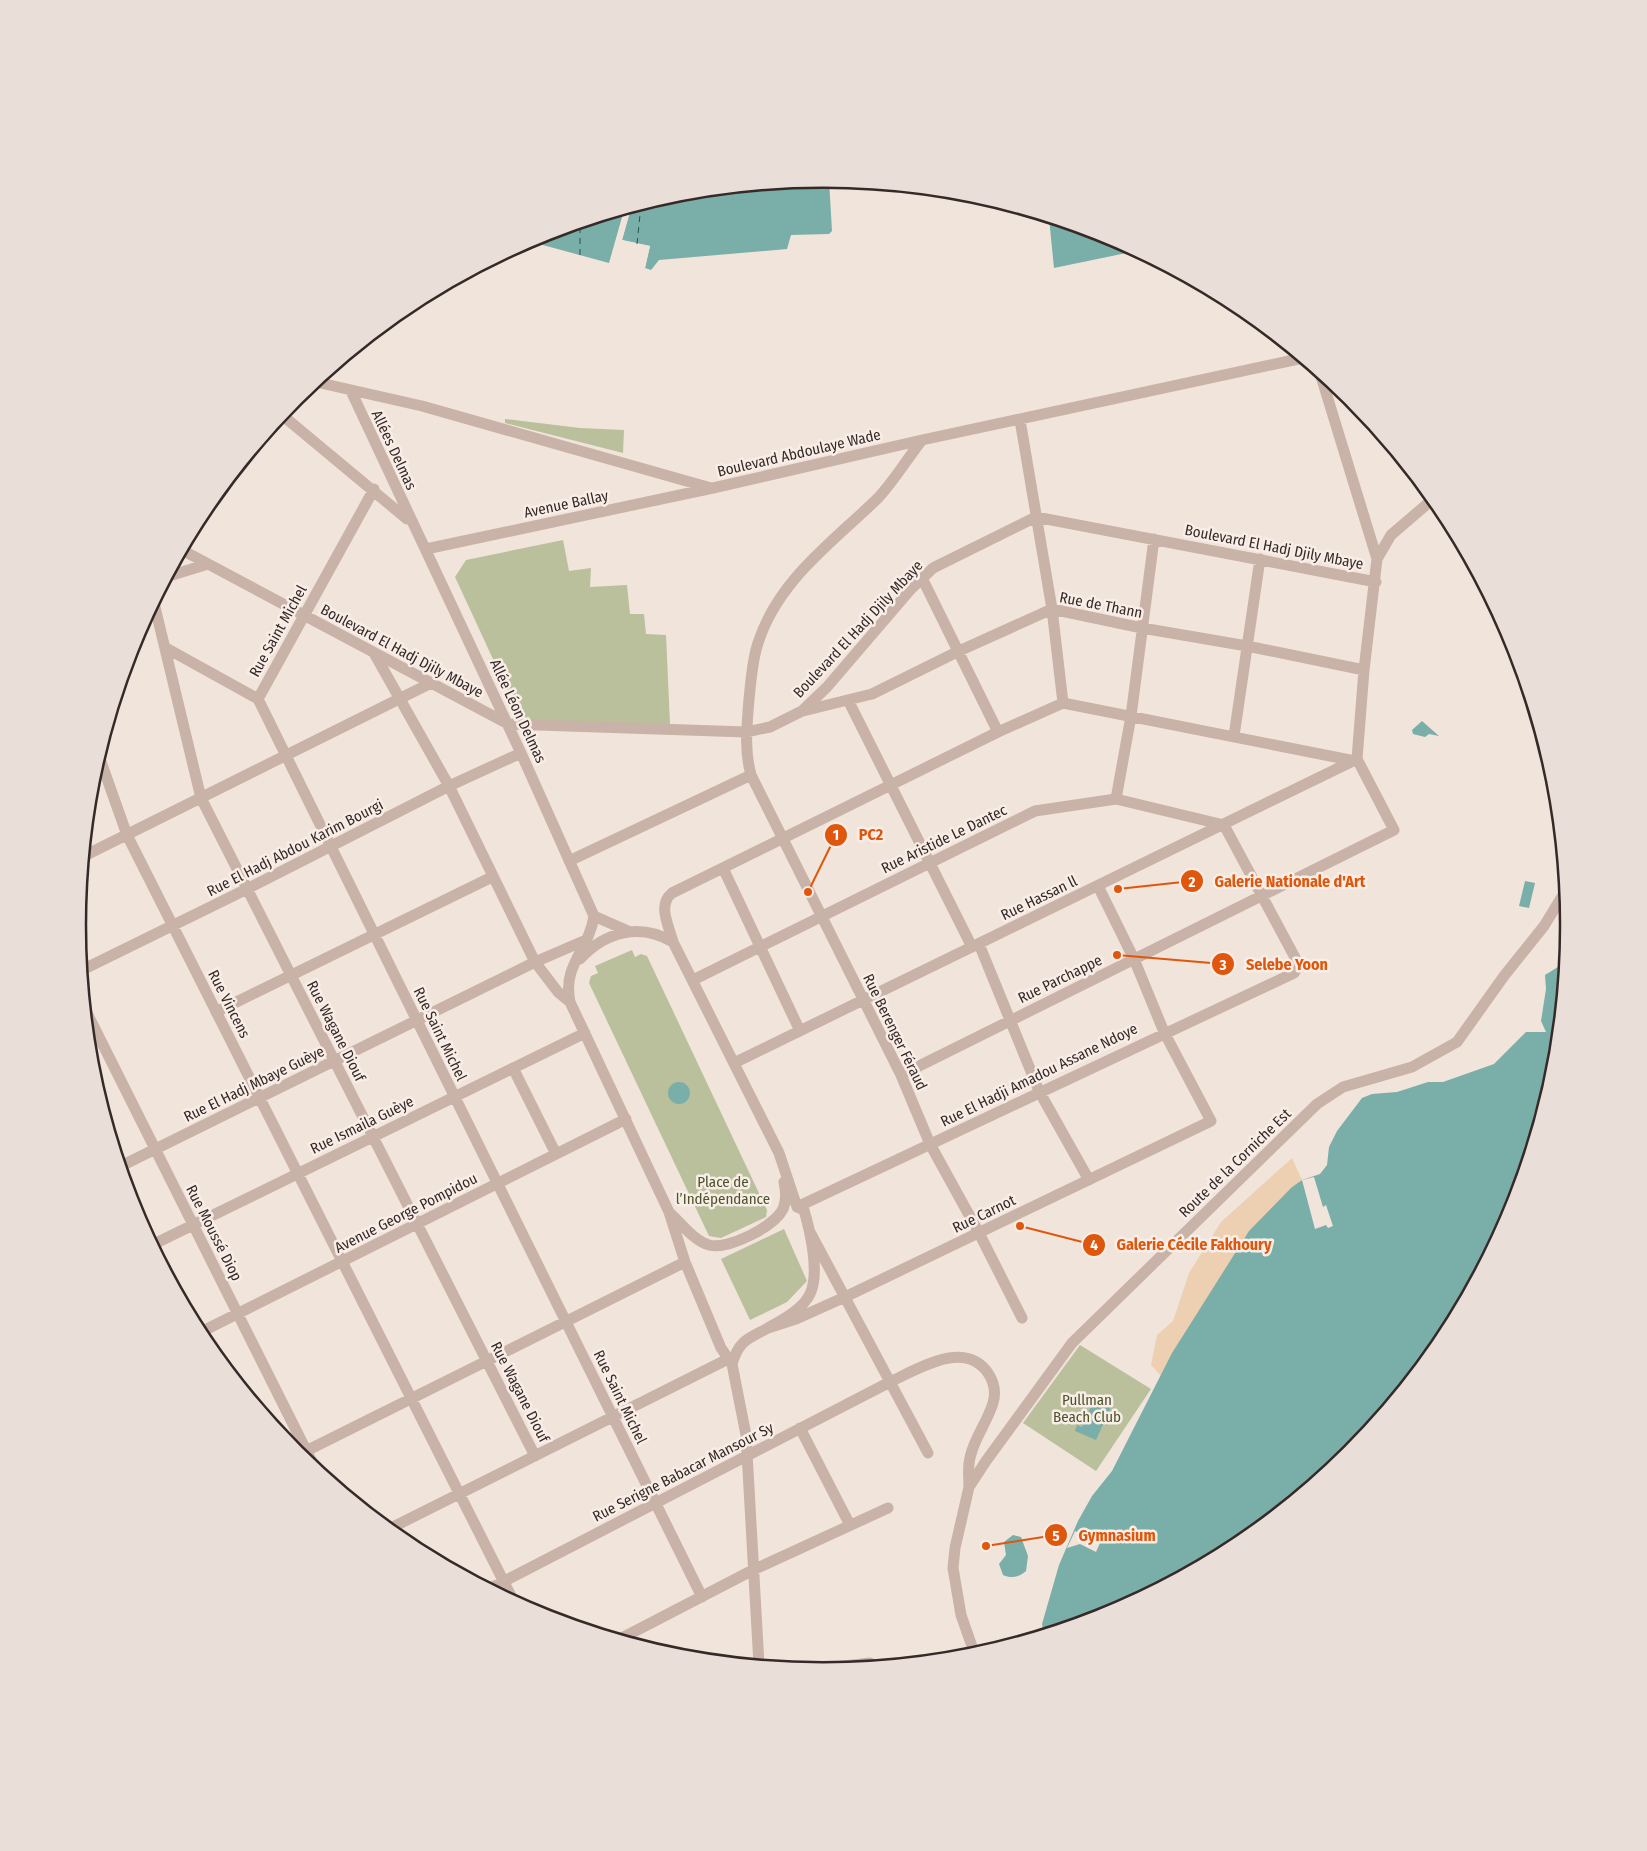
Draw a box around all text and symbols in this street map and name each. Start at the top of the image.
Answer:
street label: Allées Delmas [368,407,420,493]
street label: Boulevard Abdoulaye Wade [716,425,882,481]
street label: Avenue Ballay [522,486,610,522]
street label: Boulevard El Hadj Djily Mbaye [1183,521,1365,573]
street label: Boulevard El Hadj Djily Mbaye [790,556,926,702]
street label: Rue Saint Michel [245,582,311,680]
street label: Rue de Thann [1058,588,1144,622]
street label: Boulevard El Hadj Djily Mbaye [318,600,486,702]
street label: Allée Léon Delmas [486,656,550,766]
street label: Rue El Hadj Abdou Karim Bourgi [204,796,386,900]
street label: Rue Aristide Le Dantec [878,801,1010,877]
callout: PC2 [824,819,893,850]
text: PC2 [859,825,884,844]
text: 1 [833,826,839,844]
callout: Galerie Nationale d'Art [1180,866,1375,897]
street label: Rue Hassan ll [998,872,1080,924]
text: Galerie Nationale d'Art [1215,872,1366,891]
text: 2 [1188,873,1196,891]
callout: Selebe Yoon [1211,949,1338,980]
street label: Rue Parchappe [1015,951,1105,1007]
text: Selebe Yoon [1246,955,1328,974]
text: 3 [1218,956,1227,974]
street label: Rue Vincens [204,967,254,1041]
street label: Rue Berenger Féraud [859,971,931,1093]
street label: Rue Wagane Diouf [303,978,370,1086]
street label: Rue Saint Michel [410,984,470,1084]
street label: Rue El Hadji Amadou Assane Ndoye [938,1019,1140,1131]
street label: Rue El Hadj Mbaye Guèye [181,1042,327,1126]
street label: Rue Ismaila Guèye [307,1092,417,1158]
street label: Route de la Corniche Est [1175,1105,1295,1221]
street label: Avenue George Pompidou [332,1169,480,1257]
park label: Place de l’Indépendance [676,1173,770,1208]
street label: Rue Moussé Diop [182,1182,246,1284]
street label: Rue Carnot [950,1191,1018,1237]
callout: Galerie Cécile Fakhoury [1082,1229,1282,1260]
text: Galerie Cécile Fakhoury [1117,1235,1272,1254]
text: 4 [1090,1236,1098,1254]
street label: Rue Wagane Diouf [487,1339,554,1447]
street label: Rue Saint Michel [590,1347,650,1447]
park label: Pullman Beach Club [1053,1391,1121,1426]
street label: Rue Serigne Babacar Mansour Sy [590,1418,777,1526]
callout: Gymnasium [1043,1520,1165,1551]
text: Gymnasium [1078,1526,1156,1545]
text: 5 [1052,1527,1060,1545]

